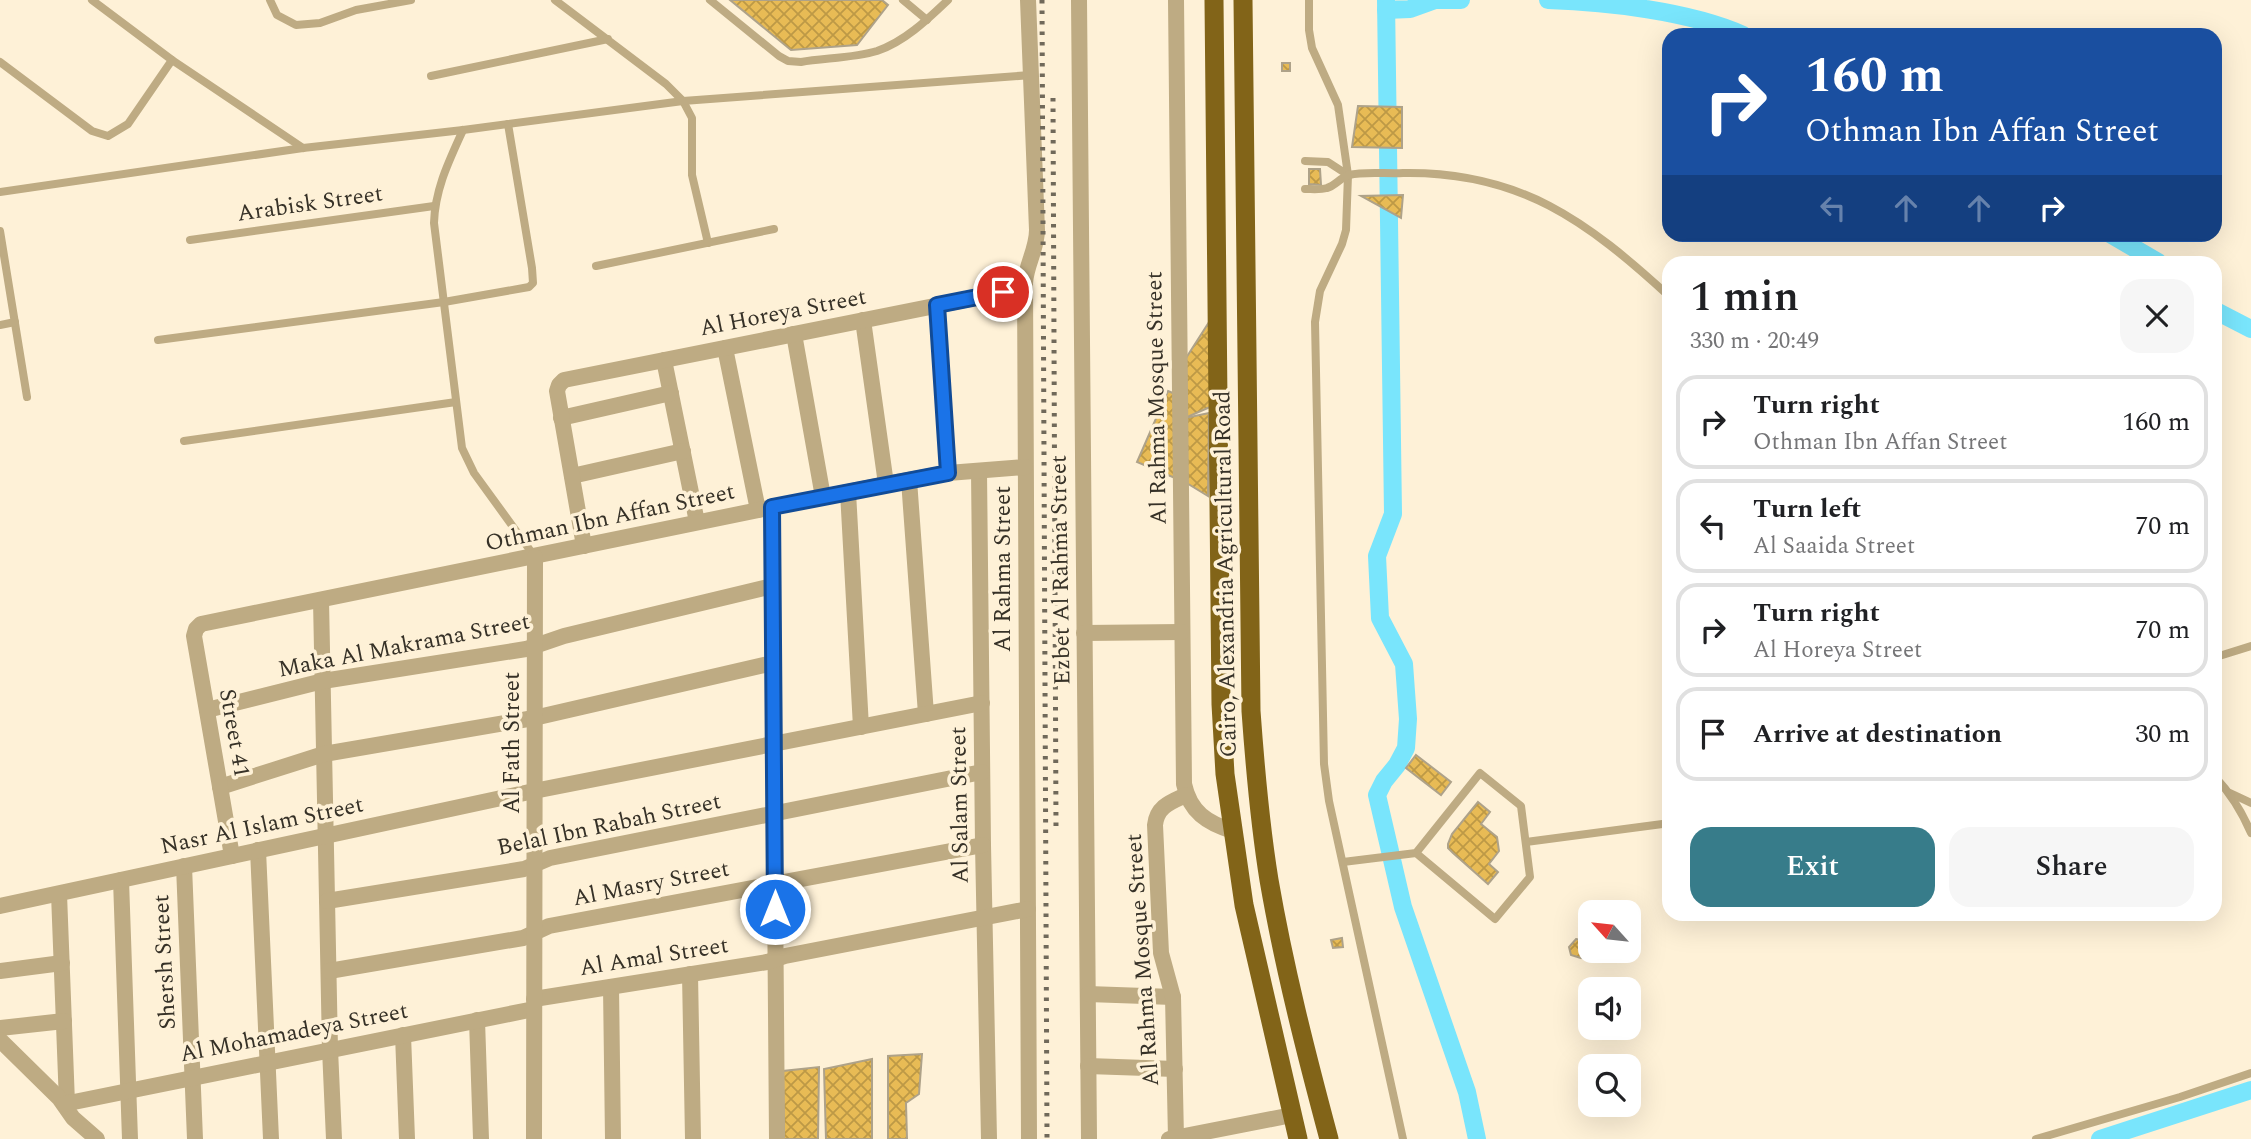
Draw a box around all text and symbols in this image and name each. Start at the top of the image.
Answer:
text: 160 m [1805,39,1944,114]
icon: right [1690,56,1781,147]
text: Othman Ibn Affan Street [1805,107,2159,156]
street label: Arabisk Street [235,176,385,232]
icon: left [1814,189,1852,227]
icon: ahead [1887,189,1925,227]
icon: ahead [1960,189,1998,227]
icon: right [2033,189,2071,227]
pin [973,262,1033,322]
text: 1 min [1690,266,1799,329]
street label: Al Rahma Mosque Street [1137,271,1177,525]
icon: arrive [984,273,1022,311]
button: close [2120,279,2194,353]
street label: Al Horeya Street [697,280,869,346]
text: 330 m · 20:49 [1690,324,1819,359]
text: Turn right [1753,385,1880,425]
street label: Cairo, Alexandria Agricultural Road [1205,390,1247,758]
text: 160 m [2122,402,2190,442]
icon: right [1694,403,1732,441]
text: Othman Ibn Affan Street [1753,425,2007,460]
street label: Ezbet Al Rahma Street [1041,455,1081,685]
street label: Othman Ibn Affan Street [482,474,738,562]
street label: Al Rahma Street [986,486,1021,652]
text: Turn left [1753,489,1861,529]
text: 70 m [2135,506,2190,546]
icon: left [1694,507,1732,545]
text: Al Saaida Street [1753,529,1915,564]
text: Turn right [1753,593,1880,633]
street label: Maka Al Makrama Street [275,604,533,688]
text: 70 m [2135,610,2190,650]
icon: right [1694,611,1732,649]
text: Al Horeya Street [1753,633,1922,668]
street label: Al Fath Street [495,672,530,814]
street label: Street 41 [209,686,259,780]
text: Arrive at destination [1753,714,2002,754]
text: 30 m [2135,714,2190,754]
icon: arrive [1694,715,1732,753]
street label: Al Salam Street [941,726,979,884]
street label: Belal Ibn Rabah Street [494,784,724,866]
street label: Nasr Al Islam Street [157,787,367,865]
button: Exit [1690,827,1935,907]
button: Share [1949,827,2194,907]
street label: Al Rahma Mosque Street [1117,832,1169,1088]
street label: Al Masry Street [570,852,732,916]
position arrow [738,872,812,946]
street label: Shersh Street [144,894,186,1030]
north arrow [1578,900,1642,962]
map controls [1578,900,1641,1117]
street label: Al Amal Street [577,928,731,986]
button: sound [1578,977,1641,1040]
street label: Al Mohamadeya Street [177,994,411,1072]
button: search [1578,1054,1641,1117]

